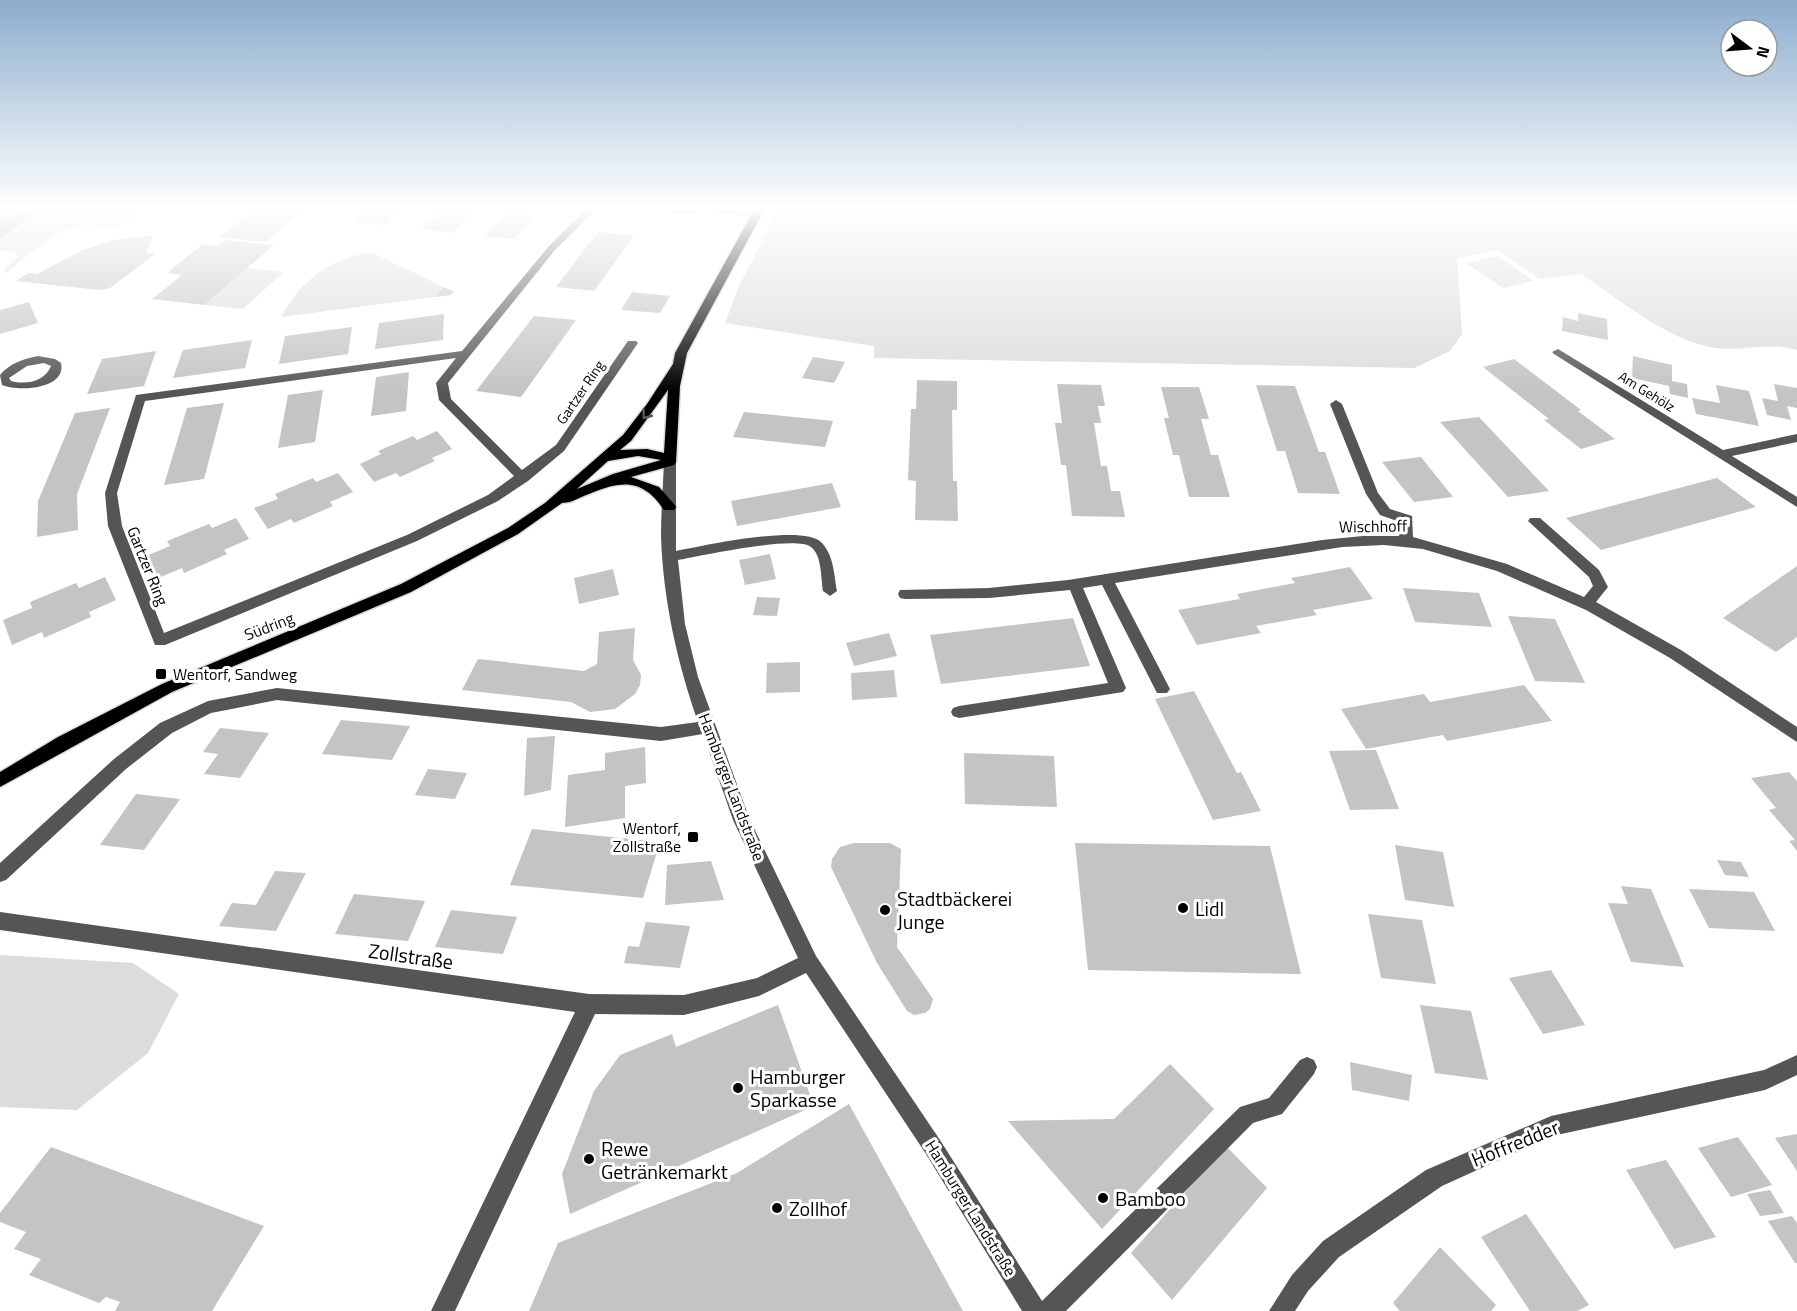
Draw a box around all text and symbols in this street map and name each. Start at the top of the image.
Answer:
north arrow [1719,18,1779,78]
text: N [1750,43,1776,61]
street label: Gartzer Ring [551,356,609,428]
street label: Am Gehölz [1615,365,1679,417]
one-way arrow [642,408,653,419]
street label: Wischhoff [1339,513,1408,539]
street label: Gartzer Ring [121,523,175,609]
street label: Südring [241,606,297,646]
place label: Wentorf, Sandweg [173,662,297,686]
marker: Wentorf, Sandweg [154,667,168,681]
street label: Hamburger Landstraße [693,710,771,864]
place label: Wentorf, Zollstraße [613,816,681,858]
marker: Wentorf, Zollstraße [686,830,700,844]
place label: Stadtbäckerei Junge [897,883,1012,937]
place label: Lidl [1195,893,1224,924]
marker: Lidl [1176,901,1190,915]
marker: Stadtbäckerei Junge [878,903,892,917]
street label: Zollstraße [367,935,455,977]
place label: Hamburger Sparkasse [750,1061,846,1115]
marker: Hamburger Sparkasse [731,1081,745,1095]
street label: Hoffredder [1466,1111,1564,1175]
place label: Rewe Getränkemarkt [601,1133,728,1187]
street label: Hamburger Landstraße [919,1135,1023,1281]
marker: Rewe Getränkemarkt [582,1152,596,1166]
place label: Bamboo [1115,1183,1186,1214]
marker: Bamboo [1096,1191,1110,1205]
place label: Zollhof [789,1193,848,1224]
marker: Zollhof [770,1201,784,1215]

